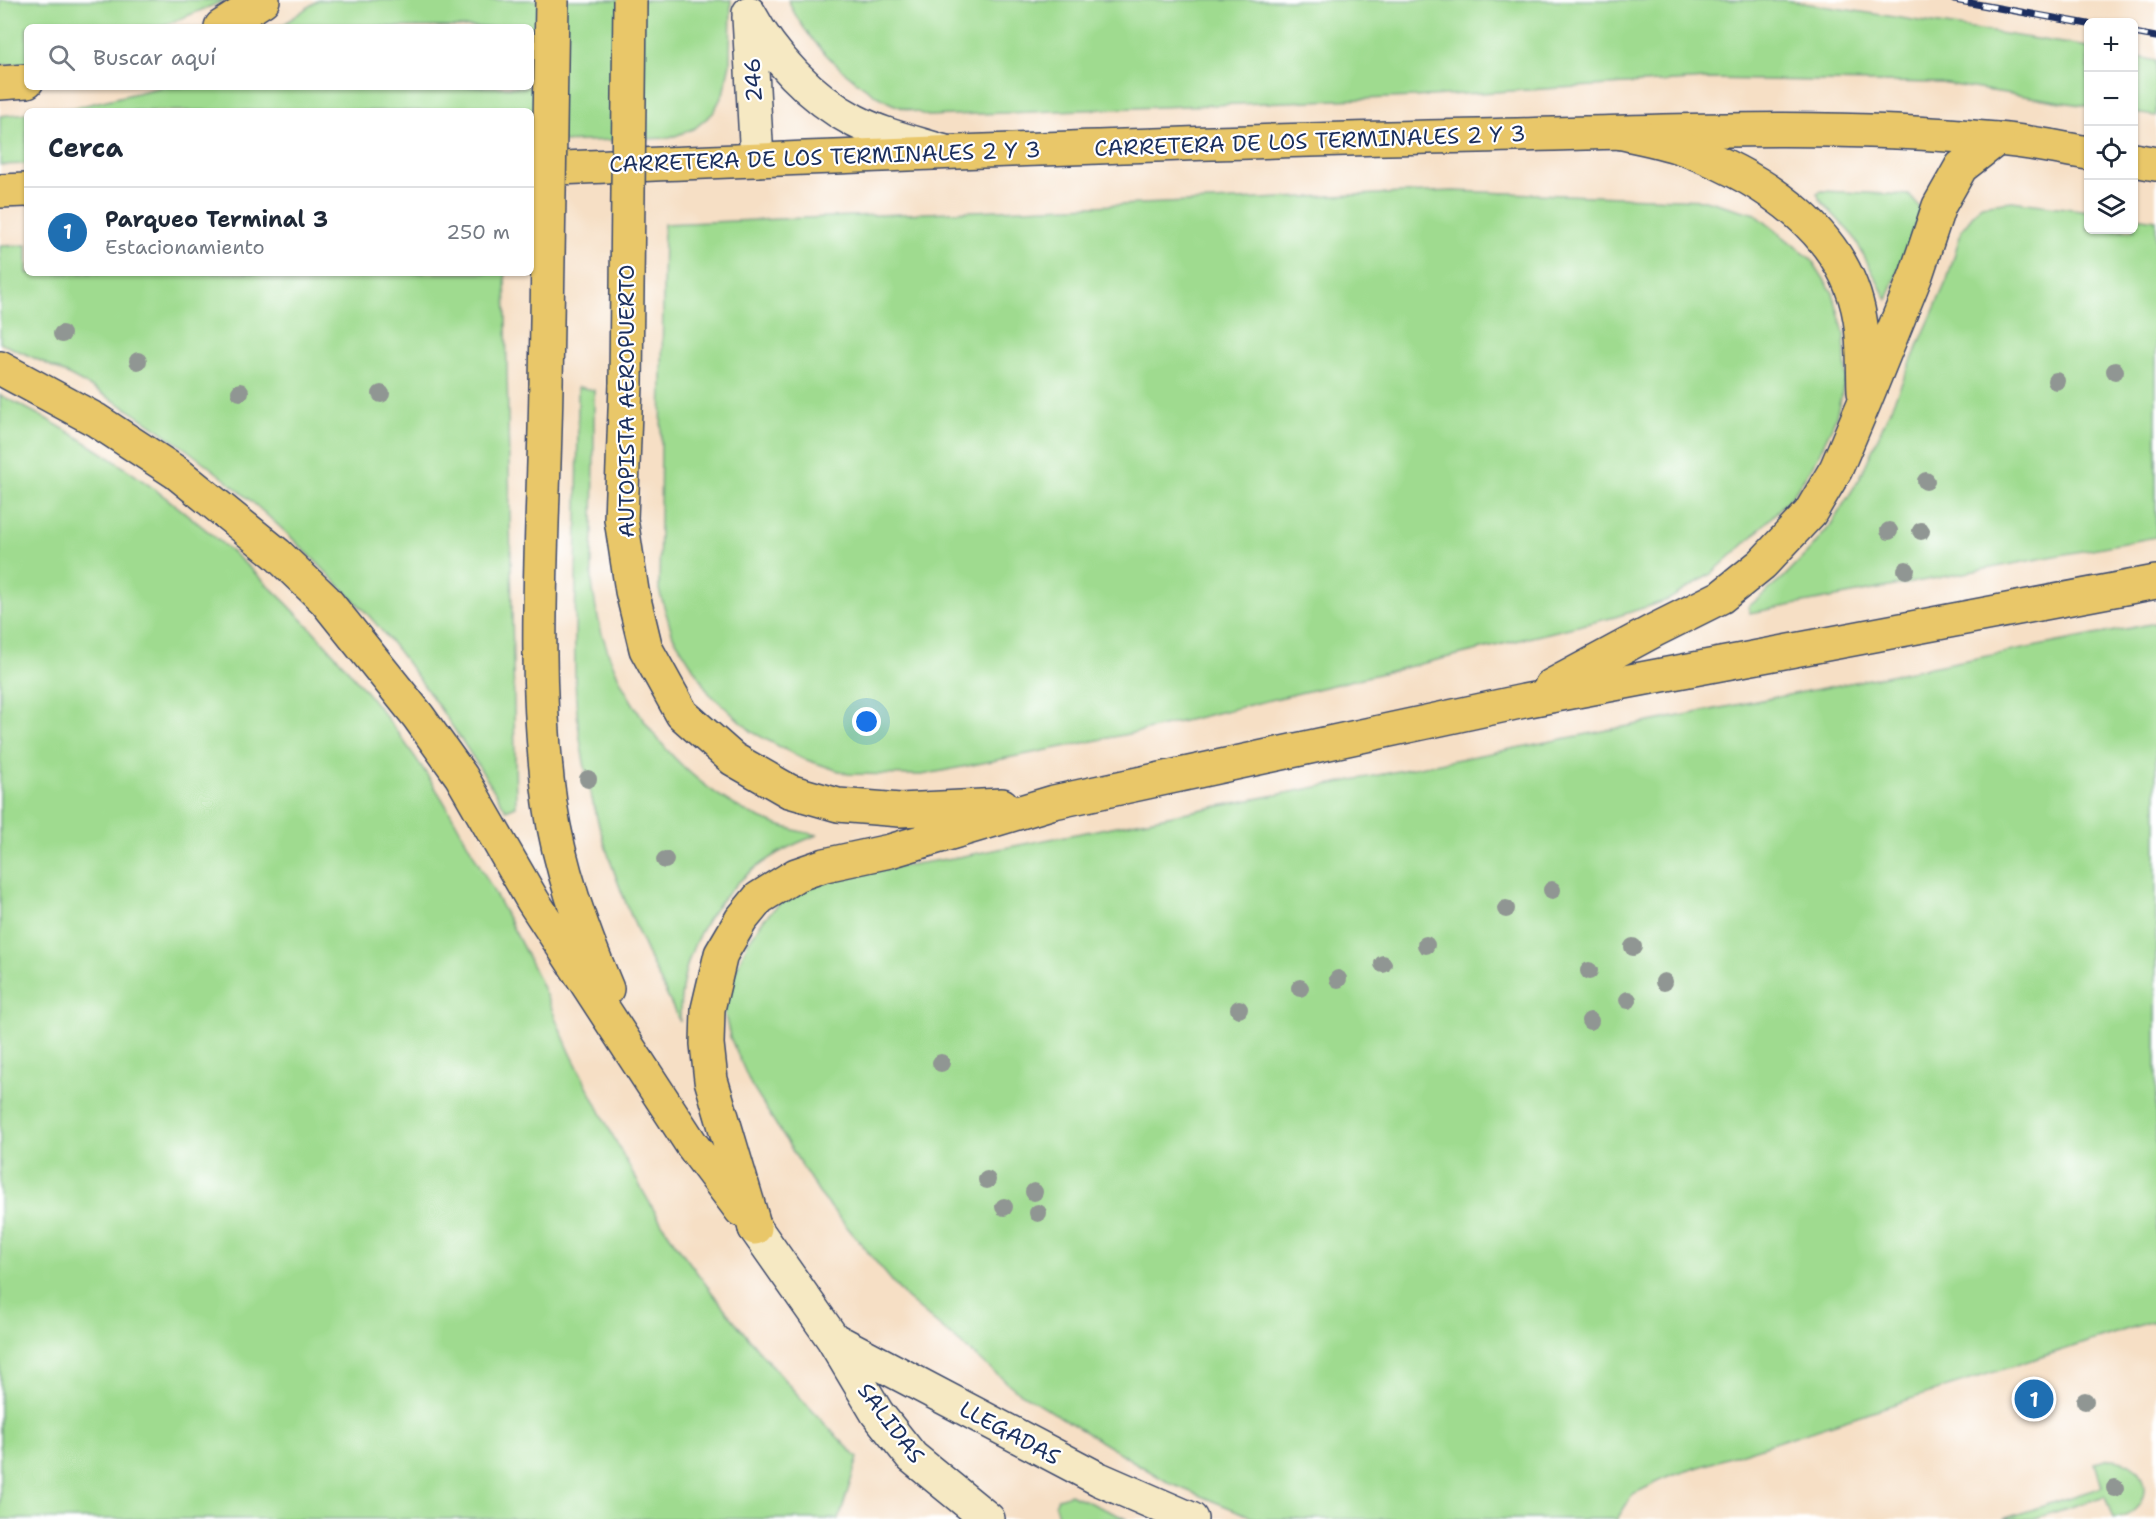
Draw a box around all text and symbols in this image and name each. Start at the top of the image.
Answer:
map controls [2084,18,2138,234]
button: + [2084,18,2138,72]
search box [24,24,534,90]
icon: search [45,41,78,74]
text: Buscar aquí [93,43,216,72]
street label: 246 [737,57,769,103]
button: − [2084,72,2138,126]
street label: CARRETERA DE LOS TERMINALES 2 Y 3 [1094,119,1526,163]
button: locate [2084,126,2138,180]
text: Cerca [48,130,123,165]
street label: CARRETERA DE LOS TERMINALES 2 Y 3 [609,135,1041,179]
button: layers [2084,180,2138,234]
text: Parqueo Terminal 3 [105,205,328,234]
text: 1 [63,219,72,245]
text: 250 m [446,219,510,245]
text: Estacionamiento [105,234,265,260]
street label: AUTOPISTA AEROPUERTO [612,264,641,538]
your location [852,707,881,736]
pin: 1 [2014,1376,2054,1422]
street label: SALIDAS [851,1377,931,1469]
street label: LLEGADAS [955,1394,1065,1472]

